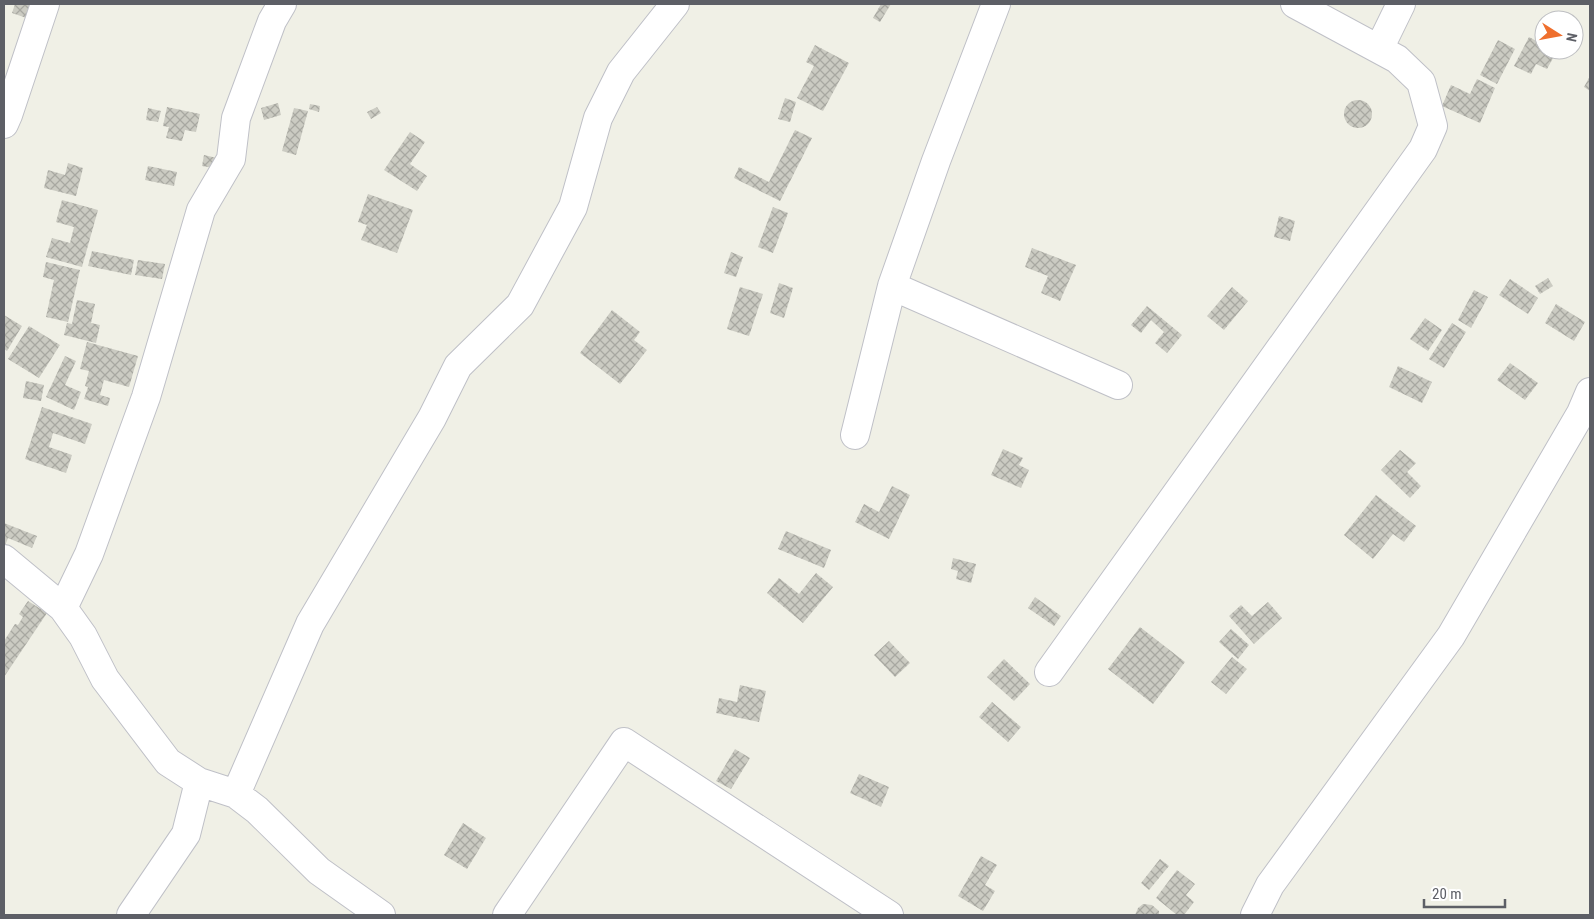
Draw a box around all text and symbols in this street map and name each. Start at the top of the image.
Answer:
north arrow [1534,10,1584,60]
text: N [1563,32,1580,43]
scale bar [1424,876,1505,908]
text: 20 m [1432,885,1462,903]

